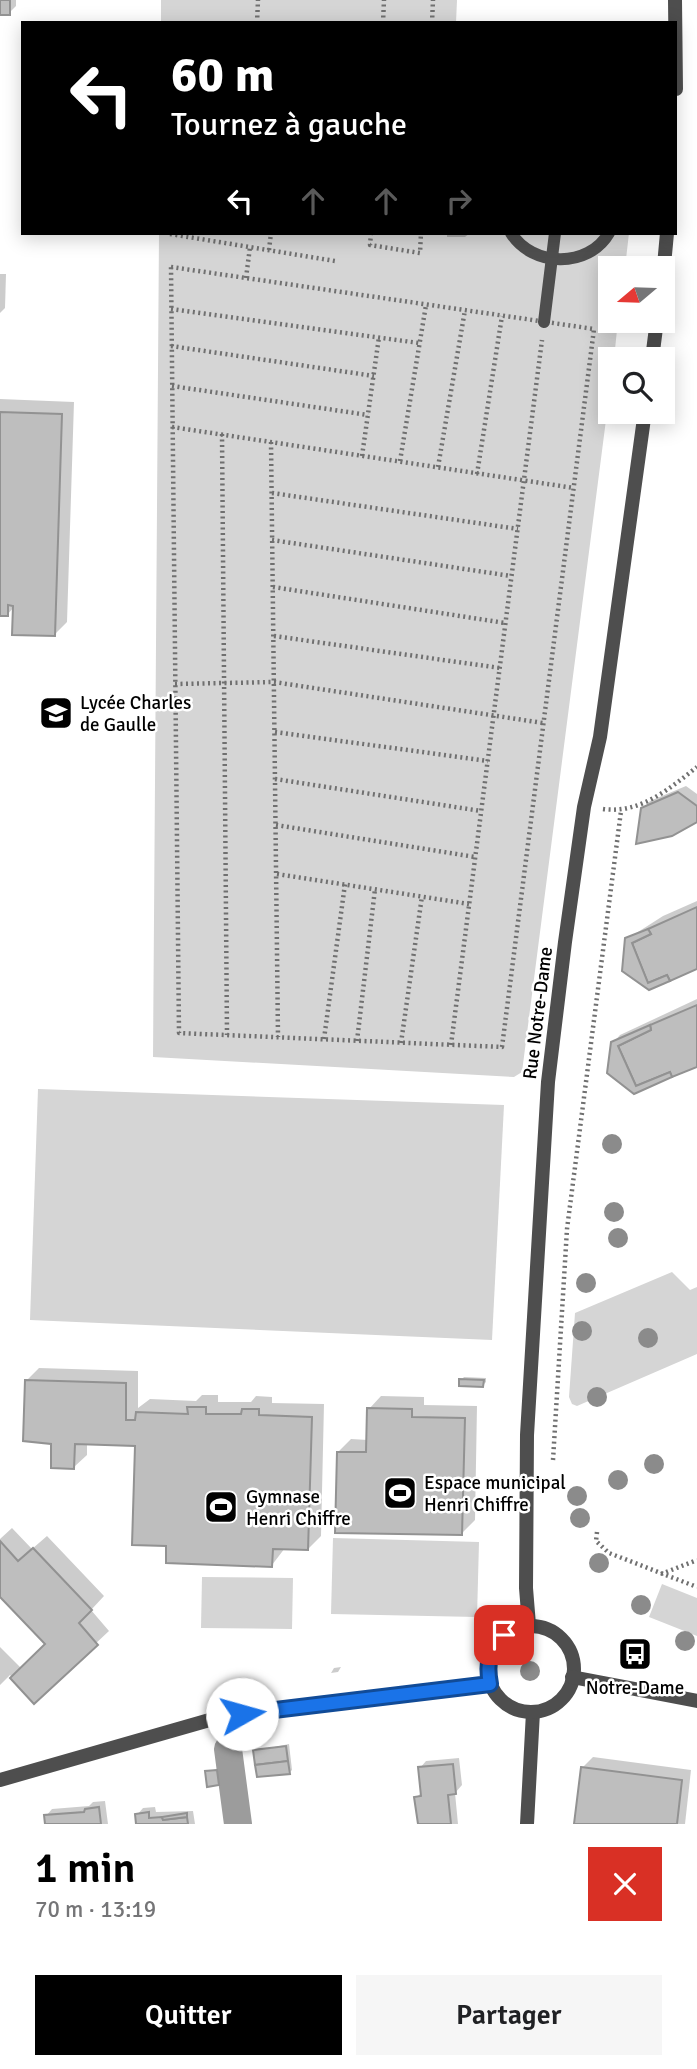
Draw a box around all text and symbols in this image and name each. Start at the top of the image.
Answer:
text: 60 m [171,45,274,105]
icon: left [56,49,147,140]
text: Tournez à gauche [171,105,407,144]
icon: left [221,182,259,220]
icon: ahead [294,182,332,220]
icon: ahead [367,182,405,220]
icon: right [440,182,478,220]
north arrow [598,256,676,332]
map controls [598,256,675,424]
button: search [598,347,675,424]
place label: Lycée Charles de Gaulle [80,691,191,737]
school or university icon: Lycée Charles de Gaulle [37,694,75,732]
street label: Rue Notre-Dame [518,945,558,1081]
place label: Espace municipal Henri Chiffre [424,1471,566,1517]
sports icon: Espace municipal Henri Chiffre [381,1474,419,1512]
place label: Gymnase Henri Chiffre [246,1485,351,1531]
sports icon: Gymnase Henri Chiffre [202,1488,240,1526]
pin [474,1605,534,1665]
icon: arrive [485,1616,523,1654]
bus stop icon: Notre-Dame [616,1635,654,1673]
place label: Notre-Dame [586,1676,684,1700]
position arrow [205,1677,279,1751]
text: 1 min [35,1843,136,1894]
button: close [588,1847,662,1921]
text: 70 m · 13:19 [35,1895,156,1924]
button: Quitter [35,1975,342,2055]
button: Partager [356,1975,662,2055]

